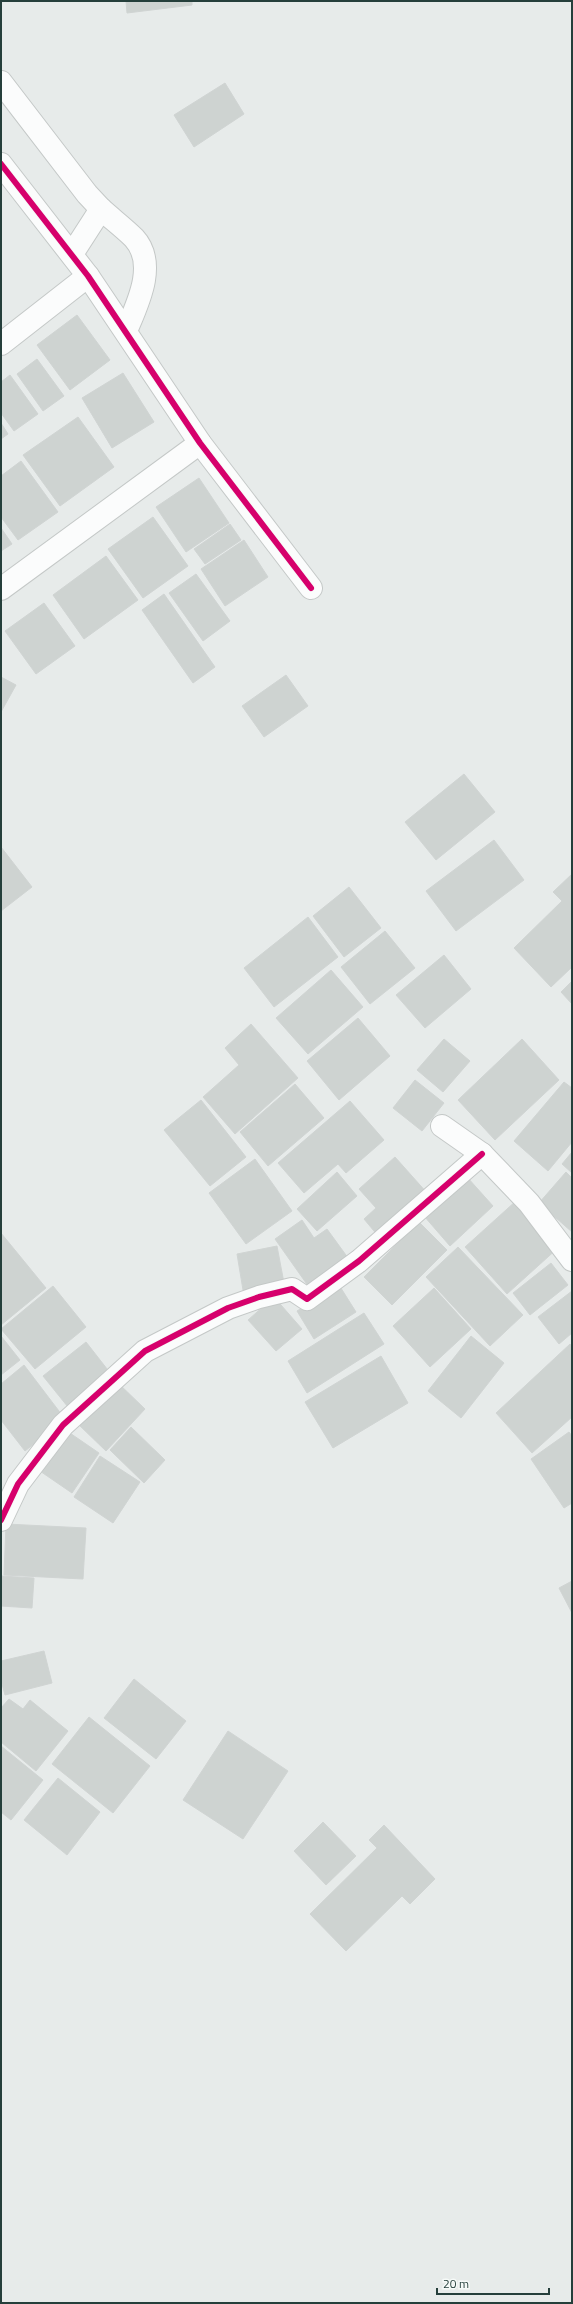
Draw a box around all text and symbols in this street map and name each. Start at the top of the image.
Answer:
scale bar [437,2270,549,2296]
text: 20 m [443,2274,469,2293]

